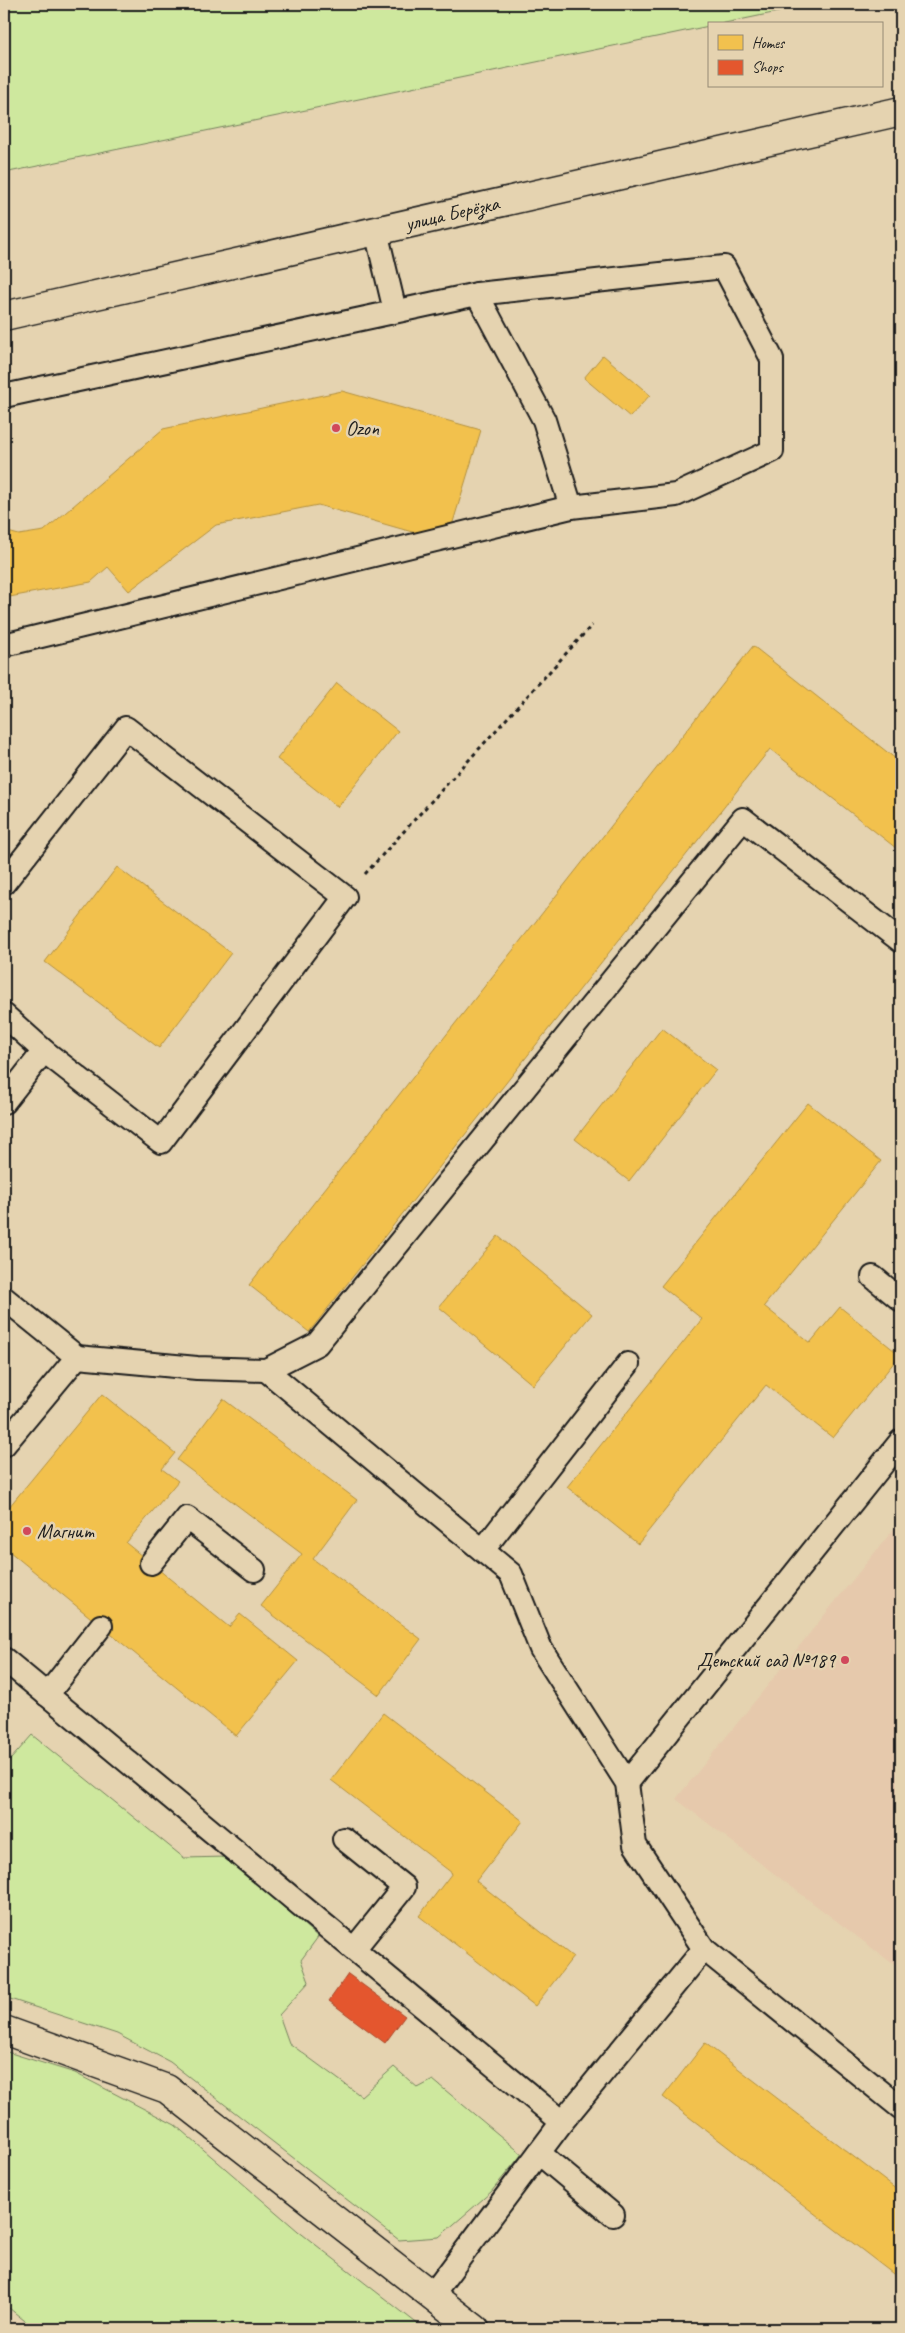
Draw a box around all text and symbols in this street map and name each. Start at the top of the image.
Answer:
legend [708,22,882,88]
text: Homes [752,34,786,53]
text: Shops [752,58,785,77]
street label: улица Берёзка [402,190,503,238]
place label: Ozon [346,416,380,441]
marker: Ozon [330,422,342,434]
place label: Магнит [37,1519,95,1544]
marker: Магнит [21,1525,33,1537]
place label: Детский сад №189 [697,1648,837,1673]
marker: Детский сад №189 [839,1654,851,1666]

